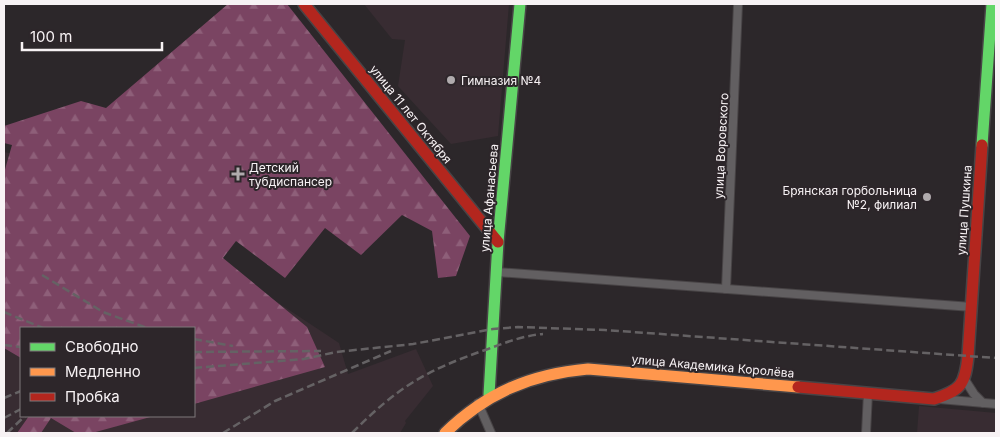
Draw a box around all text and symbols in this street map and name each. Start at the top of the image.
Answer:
scale bar [22,20,162,52]
text: 100 m [30,27,72,46]
street label: улица 11 лет Октября [367,62,455,166]
place label: Гимназия №4 [461,73,542,88]
marker: Гимназия №4 [445,74,457,86]
street label: улица Воровского [711,93,731,199]
street label: улица Афанасьева [477,143,501,253]
place label: Детский тубдиспансер [249,160,332,189]
street label: улица Пушкина [953,164,975,256]
marker: Детский тубдиспансер [231,167,245,181]
place label: Брянская горбольница №2, филиал [782,183,917,212]
marker: Брянская горбольница №2, филиал [921,191,933,203]
legend [20,327,195,417]
text: Свободно [65,337,139,356]
street label: улица Академика Королёва [631,351,795,381]
text: Медленно [65,362,141,381]
text: Пробка [65,387,120,406]

